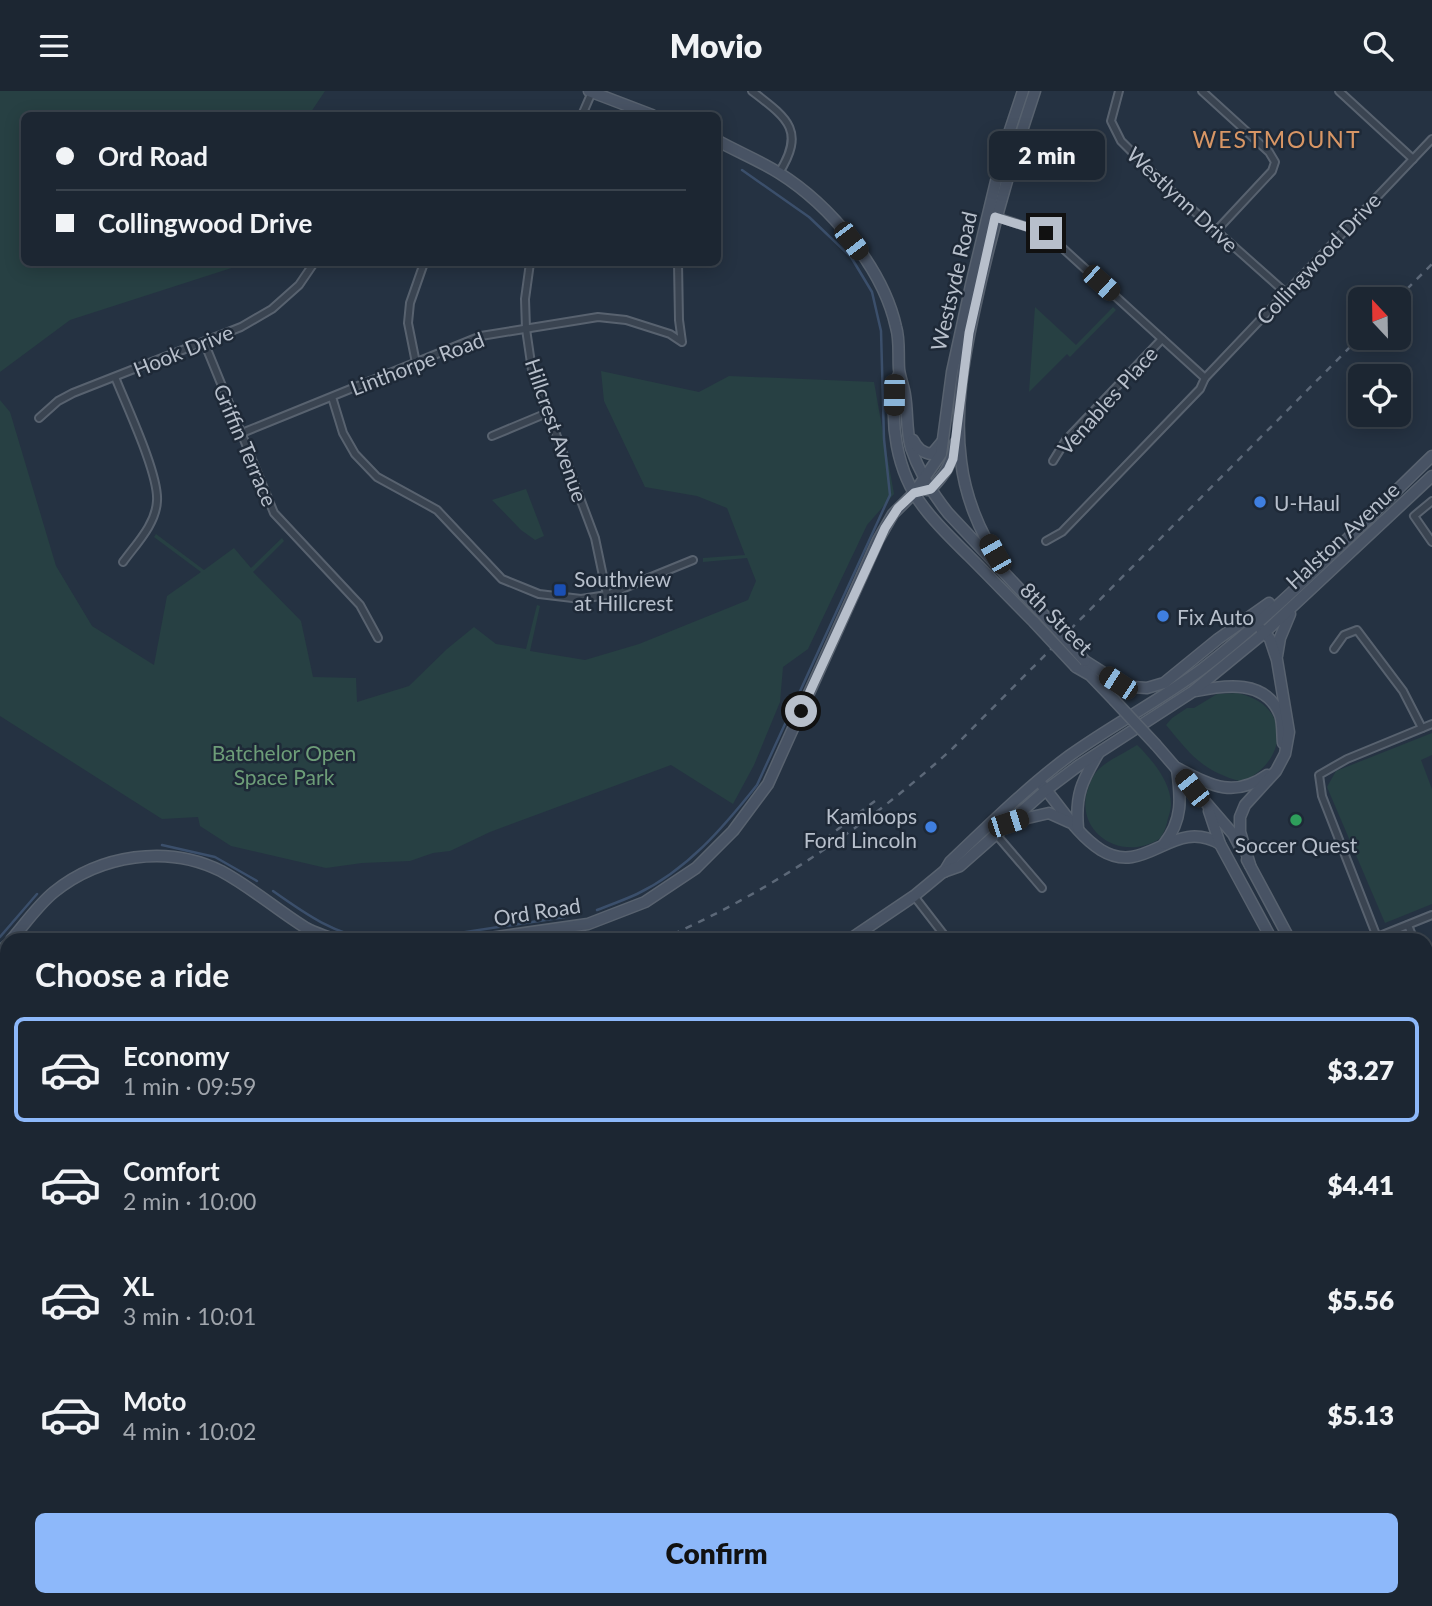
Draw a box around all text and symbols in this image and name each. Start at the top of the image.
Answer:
text: Movio [670,26,762,65]
icon: menu [35,27,73,65]
icon: search [1359,27,1397,65]
district label: WESTMOUNT [1193,125,1361,153]
callout: 2 min [988,131,1104,181]
text: Ord Road [98,140,208,172]
text: 2 min [1018,141,1076,169]
street label: Westlynn Drive [1122,141,1244,257]
street label: Collingwood Drive [1251,187,1385,329]
text: Collingwood Drive [98,207,312,239]
street label: Westsyde Road [925,209,981,353]
route end [1030,217,1062,249]
car [830,218,873,264]
car [1079,261,1124,305]
north arrow [1348,287,1410,350]
map controls [1348,287,1411,427]
street label: Hook Drive [129,319,237,381]
street label: Linthorpe Road [347,326,487,400]
street label: Venables Place [1052,341,1162,459]
street label: Hillcrest Avenue [521,355,593,505]
button: locate [1348,364,1411,427]
car [884,374,905,416]
street label: Griffin Terrace [209,380,283,510]
street label: Halston Avenue [1280,476,1404,594]
place label: U-Haul [1274,490,1340,515]
marker: U-Haul [1252,494,1268,510]
car [976,531,1015,577]
place label: Southview at Hillcrest [574,566,673,615]
street label: 8th Street [1016,577,1099,660]
marker: Southview at Hillcrest [552,582,568,598]
place label: Fix Auto [1177,604,1254,629]
marker: Fix Auto [1155,608,1171,624]
car [1095,663,1142,703]
route start [785,695,817,727]
park label: Batchelor Open Space Park [212,740,356,789]
car [1171,765,1214,811]
place label: Kamloops Ford Lincoln [804,803,917,852]
car [985,807,1032,839]
marker: Soccer Quest [1288,812,1304,828]
marker: Kamloops Ford Lincoln [923,819,939,835]
place label: Soccer Quest [1235,832,1358,857]
street label: Ord Road [492,892,582,930]
text: Choose a ride [35,955,229,994]
icon: car [39,1038,102,1101]
text: Economy [123,1040,229,1072]
text: $3.27 [1327,1054,1394,1086]
text: 1 min · 09:59 [123,1072,256,1100]
icon: car [39,1153,102,1216]
text: Comfort [123,1155,220,1187]
text: $4.41 [1327,1169,1394,1201]
text: 2 min · 10:00 [123,1187,256,1215]
icon: car [39,1268,102,1331]
text: XL [123,1270,154,1302]
text: $5.56 [1327,1284,1394,1316]
text: 3 min · 10:01 [123,1302,256,1330]
icon: car [39,1383,102,1446]
text: Moto [123,1385,186,1417]
text: $5.13 [1327,1399,1394,1431]
text: 4 min · 10:02 [123,1417,256,1445]
button: Confirm [35,1513,1398,1593]

